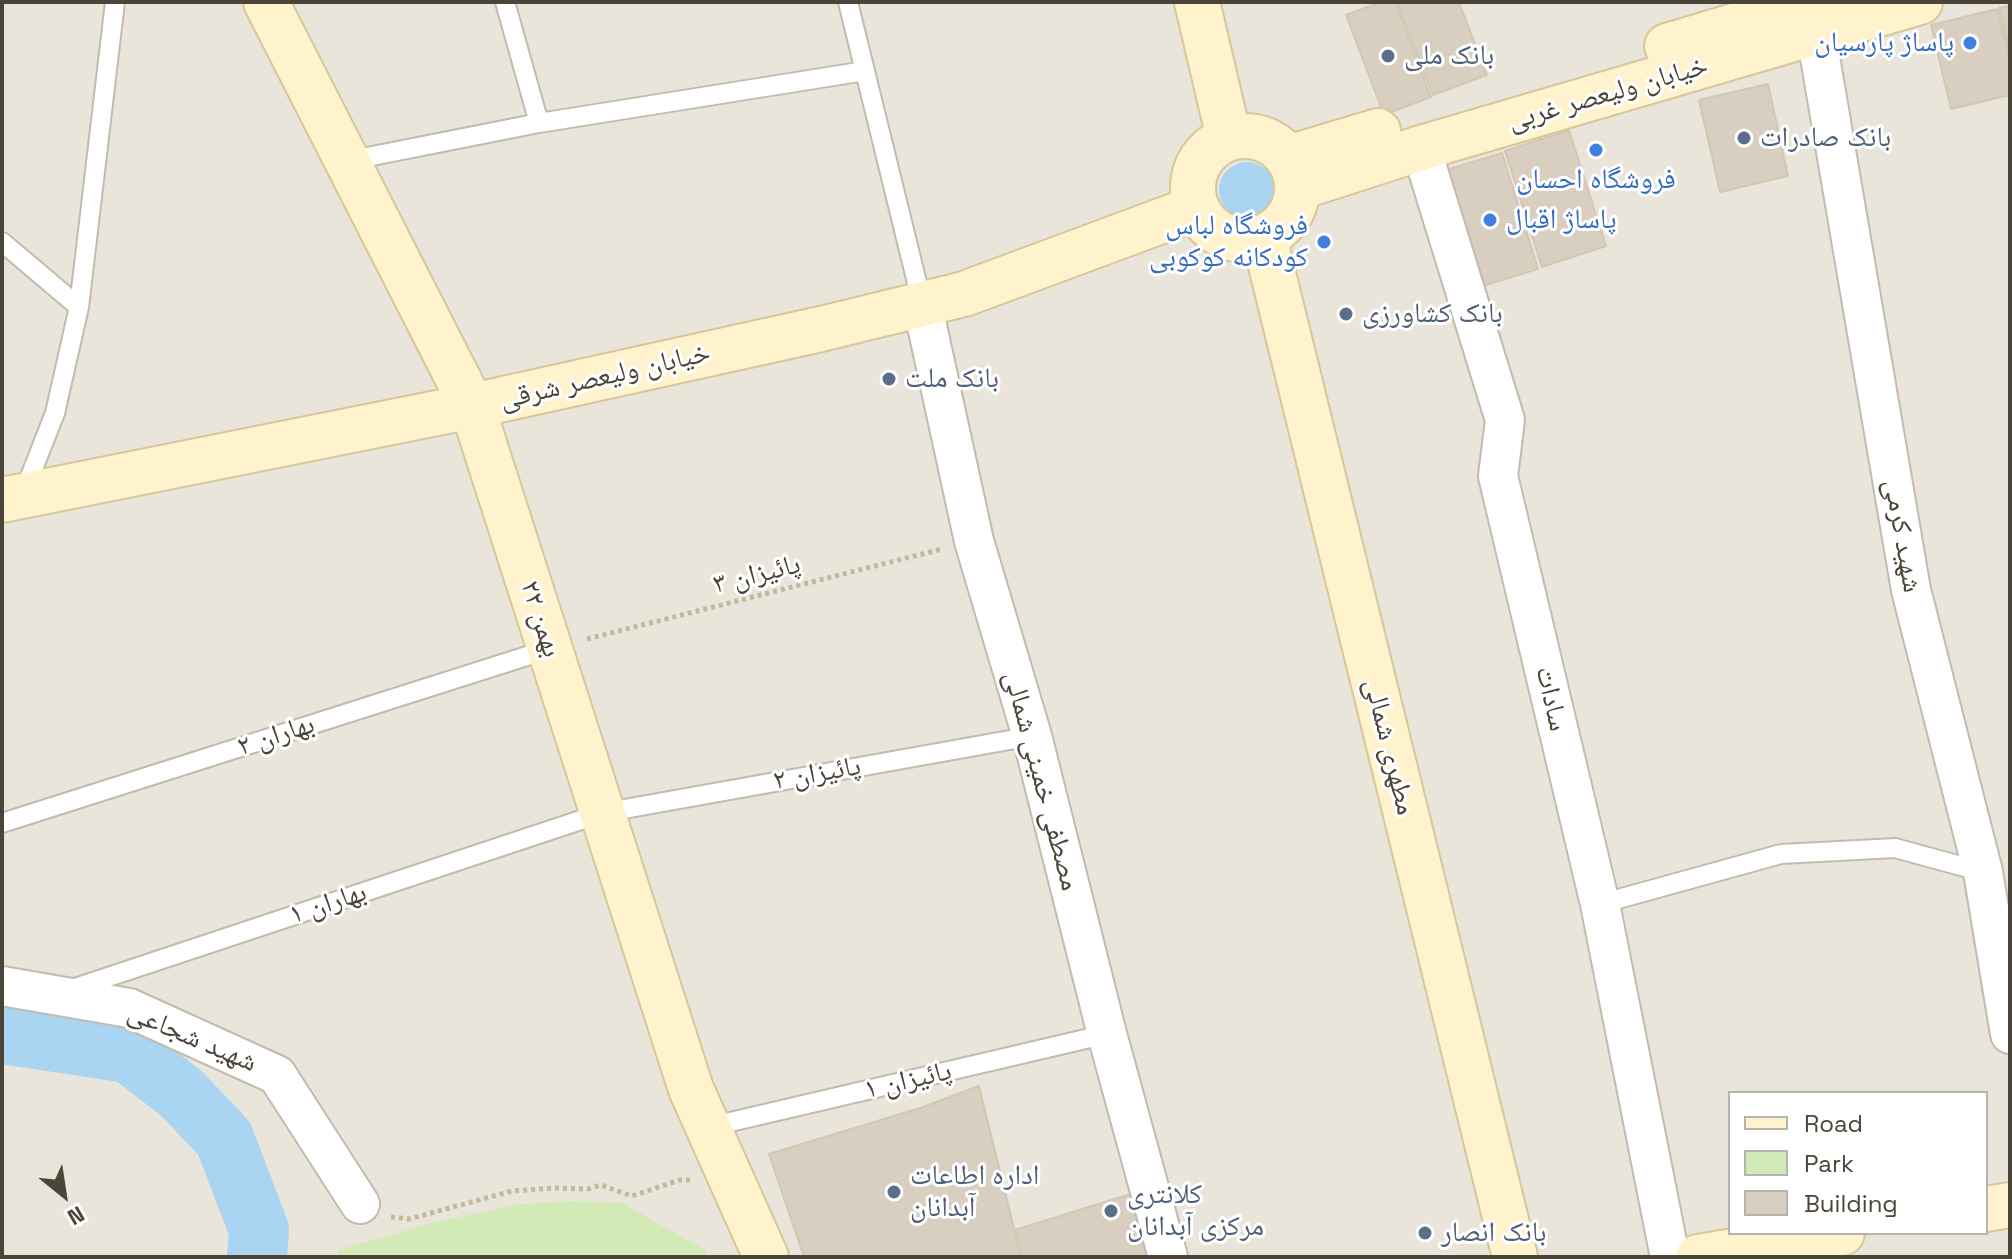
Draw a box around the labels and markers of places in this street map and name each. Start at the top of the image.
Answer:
place label: پاساژ پارسیان [1814,26,1954,60]
marker: پاساژ پارسیان [1961,34,1979,52]
place label: بانک ملی [1404,39,1494,73]
marker: بانک ملی [1379,47,1397,65]
place label: بانک صادرات [1760,121,1891,155]
marker: بانک صادرات [1735,129,1753,147]
marker: فروشگاه احسان [1587,141,1605,159]
place label: فروشگاه احسان [1516,163,1676,197]
place label: پاساژ اقبال [1506,203,1617,237]
place label: فروشگاه لباس کودکانه کوکوبی [1149,209,1308,275]
marker: پاساژ اقبال [1481,211,1499,229]
marker: فروشگاه لباس کودکانه کوکوبی [1315,233,1333,251]
place label: بانک کشاورزی [1362,297,1503,331]
marker: بانک کشاورزی [1337,305,1355,323]
place label: بانک ملت [905,362,999,396]
marker: بانک ملت [880,370,898,388]
place label: اداره اطاعات آبدانان [910,1159,1039,1225]
place label: کلانتری مرکزی آبدانان [1127,1178,1264,1244]
marker: اداره اطاعات آبدانان [885,1183,903,1201]
marker: کلانتری مرکزی آبدانان [1102,1202,1120,1220]
place label: بانک انصار [1441,1216,1546,1250]
marker: بانک انصار [1416,1224,1434,1242]

